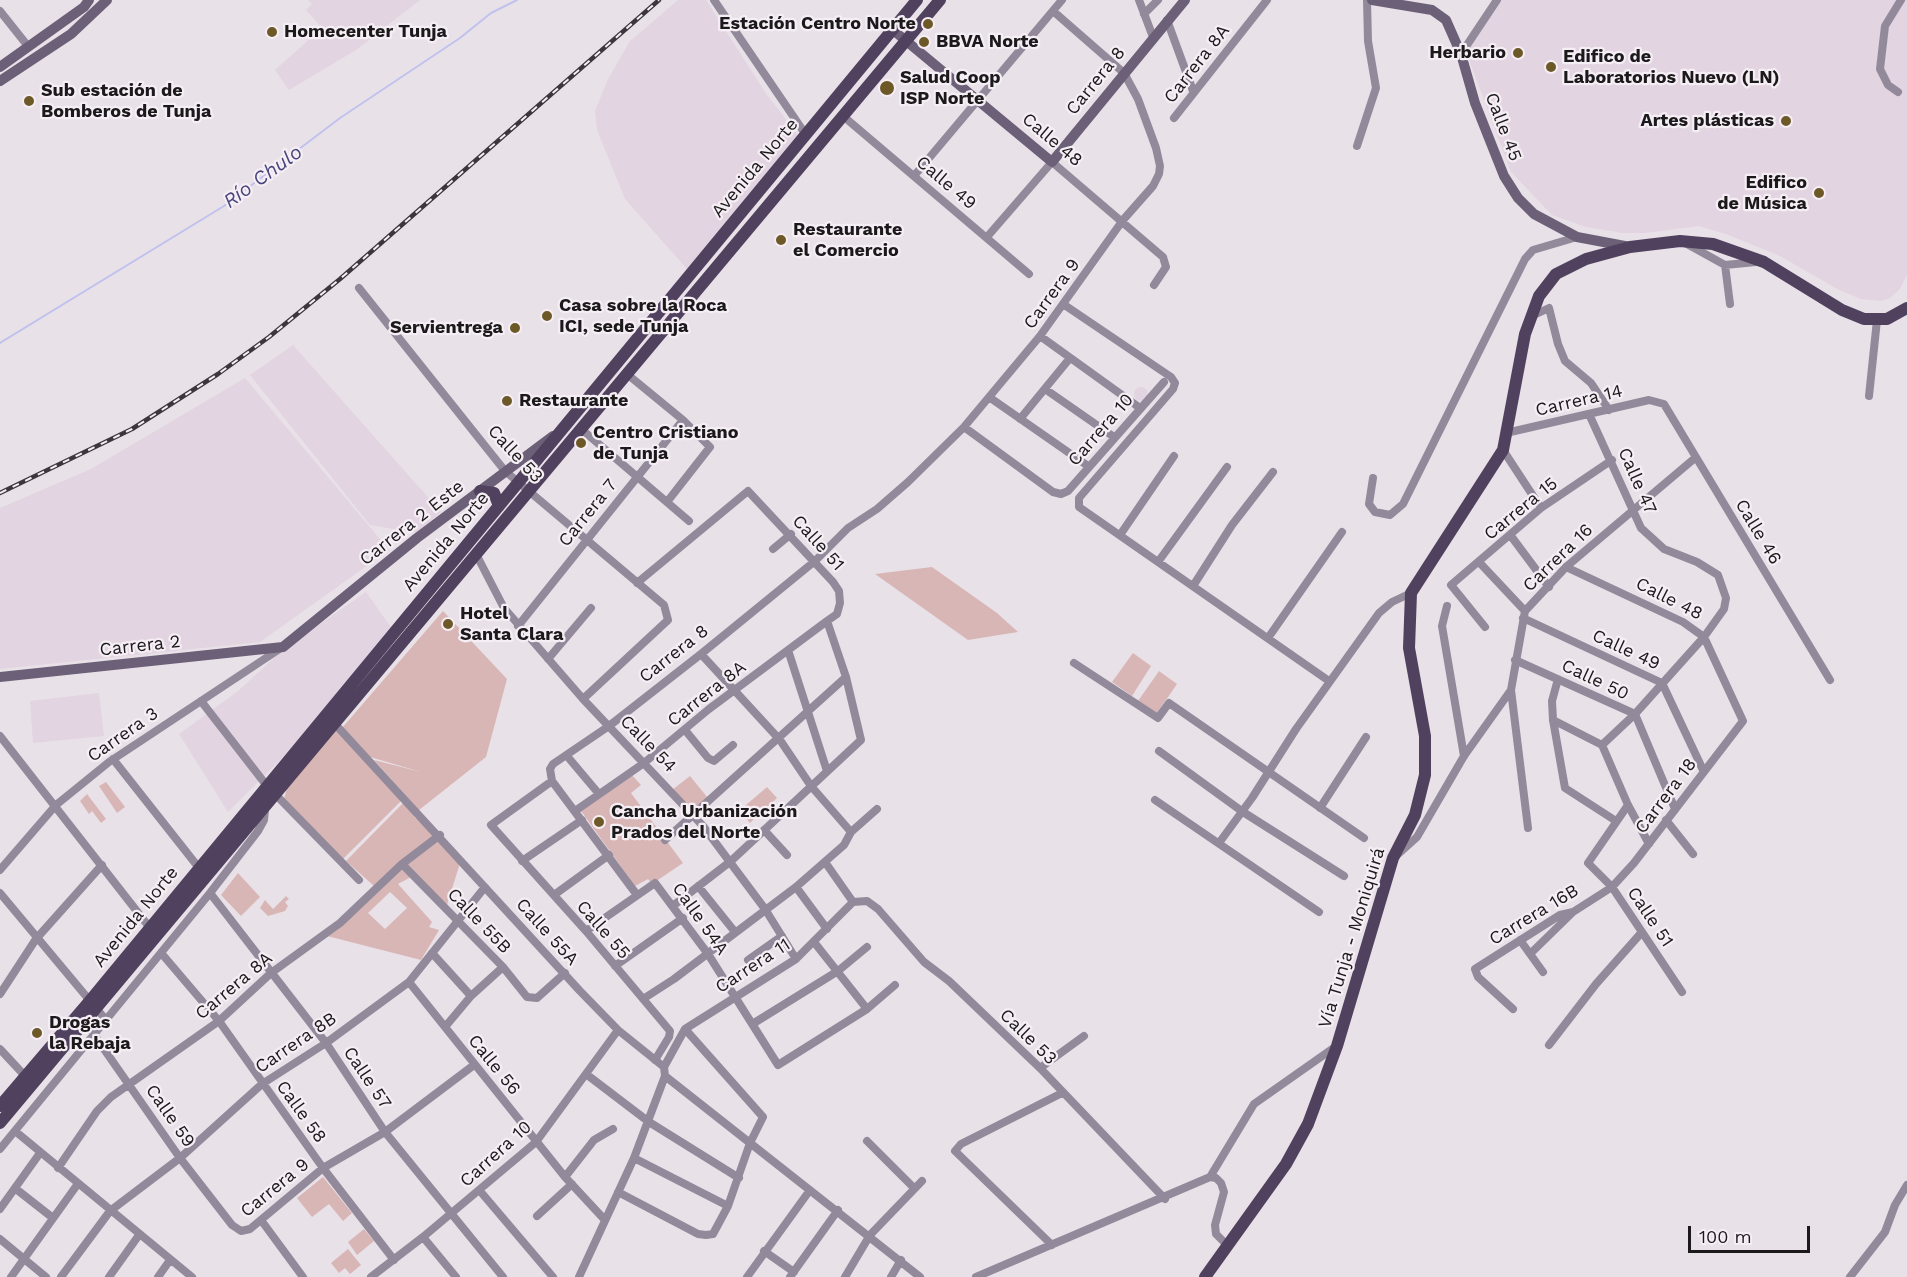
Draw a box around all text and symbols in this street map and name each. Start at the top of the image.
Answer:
place label: Estación Centro Norte [719,13,916,35]
marker: Estación Centro Norte [921,17,935,31]
street label: Carrera 8A [1160,20,1234,108]
place label: Homecenter Tunja [284,21,447,43]
marker: Homecenter Tunja [265,25,279,39]
place label: BBVA Norte [936,31,1039,53]
marker: BBVA Norte [917,35,931,49]
street label: Carrera 8 [1062,42,1130,120]
place label: Herbario [1429,42,1506,64]
marker: Herbario [1511,46,1525,60]
place label: Edifico de Laboratorios Nuevo (LN) [1563,46,1780,88]
marker: Edifico de Laboratorios Nuevo (LN) [1544,60,1558,74]
place label: Salud Coop ISP Norte [900,67,1001,110]
marker: Salud Coop ISP Norte [878,79,896,97]
place label: Sub estación de Bomberos de Tunja [41,80,211,122]
street label: Calle 45 [1480,90,1526,164]
marker: Sub estación de Bomberos de Tunja [22,94,36,108]
street label: Calle 48 [1017,109,1087,171]
place label: Artes plásticas [1641,110,1774,132]
street label: Avenida Norte [707,114,803,222]
marker: Artes plásticas [1779,114,1793,128]
water label: Río Chulo [219,140,307,214]
street label: Calle 49 [911,152,981,214]
place label: Edifico de Música [1717,172,1807,214]
marker: Edifico de Música [1812,186,1826,200]
place label: Restaurante el Comercio [793,219,902,262]
marker: Restaurante el Comercio [774,233,788,247]
street label: Carrera 9 [1019,255,1085,333]
place label: Casa sobre la Roca ICI, sede Tunja [559,295,727,338]
marker: Casa sobre la Roca ICI, sede Tunja [540,309,554,323]
place label: Servientrega [390,317,503,339]
marker: Servientrega [508,321,522,335]
street label: Carrera 14 [1533,380,1625,422]
street label: Carrera 10 [1064,389,1138,471]
place label: Restaurante [519,390,628,412]
marker: Restaurante [500,394,514,408]
street label: Calle 53 [483,421,547,487]
place label: Centro Cristiano de Tunja [593,422,739,464]
marker: Centro Cristiano de Tunja [574,436,588,450]
street label: Calle 47 [1613,445,1661,517]
street label: Carrera 15 [1480,473,1562,545]
street label: Carrera 7 [554,475,622,551]
street label: Carrera 2 Este [356,476,468,570]
street label: Avenida Norte [398,488,494,596]
street label: Calle 46 [1730,496,1786,568]
street label: Calle 51 [787,511,849,575]
street label: Carrera 16 [1519,519,1597,597]
street label: Calle 48 [1632,573,1706,625]
place label: Hotel Santa Clara [460,603,563,646]
marker: Hotel Santa Clara [441,617,455,631]
street label: Carrera 8 [635,620,713,688]
street label: Calle 49 [1589,625,1663,675]
street label: Carrera 2 [98,631,182,661]
street label: Calle 50 [1558,655,1632,705]
street label: Carrera 8A [663,657,751,731]
street label: Carrera 3 [84,703,162,767]
street label: Calle 54 [615,711,681,777]
street label: Carrera 18 [1631,754,1701,838]
place label: Cancha Urbanización Prados del Norte [611,801,797,844]
marker: Cancha Urbanización Prados del Norte [592,815,606,829]
street label: Vía Tunja - Moniquirá [1314,845,1390,1031]
street label: Avenida Norte [89,862,183,972]
street label: Calle 54A [667,879,733,959]
street label: Carrera 16B [1485,880,1583,950]
street label: Calle 51 [1622,883,1678,951]
street label: Calle 55B [442,884,516,958]
street label: Calle 55A [511,894,583,970]
street label: Calle 55 [572,896,634,964]
street label: Carrera 11 [712,934,794,998]
street label: Carrera 8A [191,948,277,1024]
street label: Calle 53 [995,1005,1061,1069]
street label: Carrera 8B [251,1008,341,1078]
place label: Drogas la Rebaja [49,1012,131,1054]
marker: Drogas la Rebaja [30,1026,44,1040]
street label: Calle 56 [463,1030,525,1100]
street label: Calle 57 [338,1043,396,1113]
street label: Calle 58 [271,1077,331,1147]
street label: Calle 59 [141,1080,199,1152]
street label: Carrera 10 [456,1116,536,1192]
street label: Carrera 9 [236,1154,314,1222]
scale bar [1691,1214,1812,1252]
text: 100 m [1699,1226,1752,1247]

